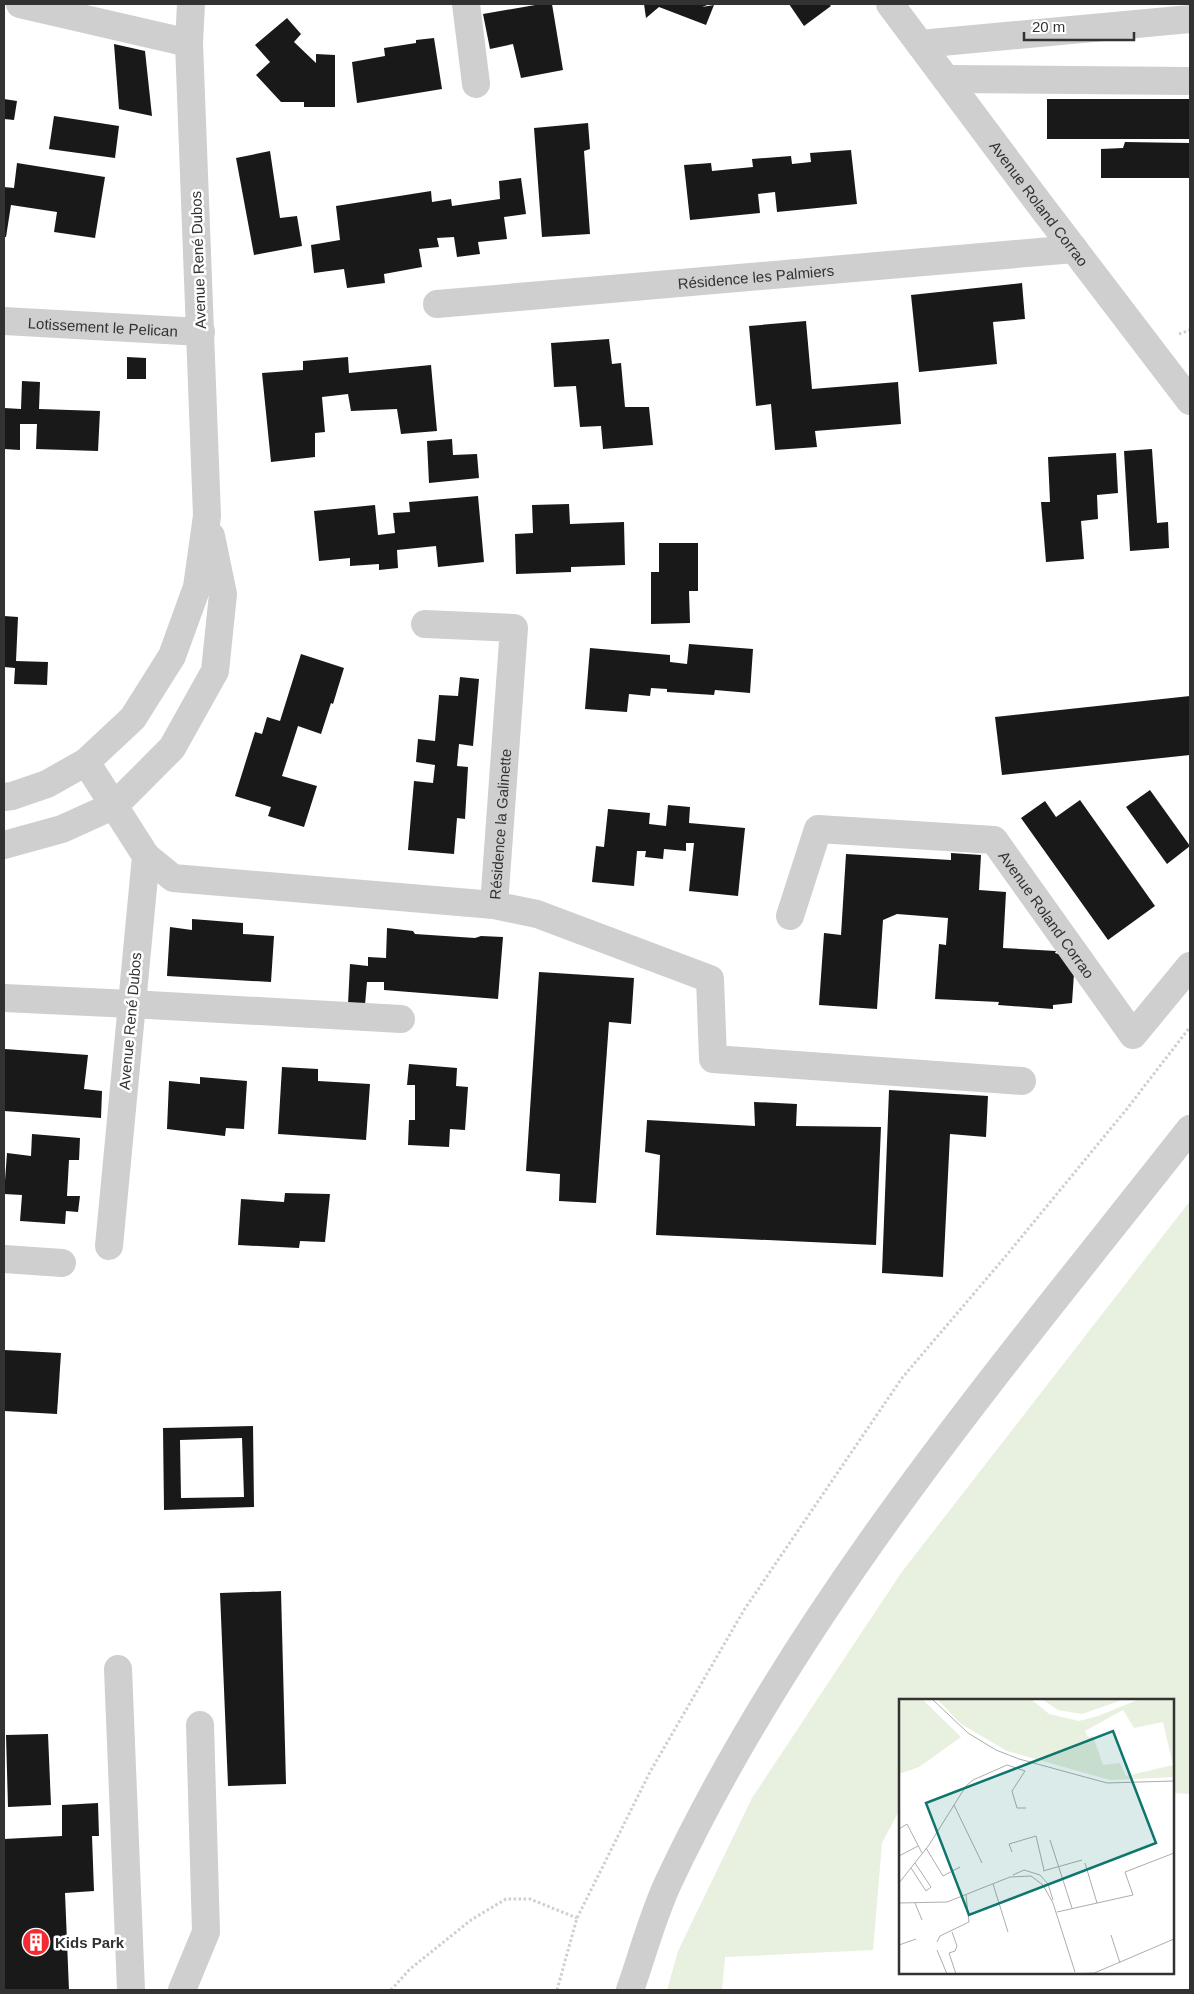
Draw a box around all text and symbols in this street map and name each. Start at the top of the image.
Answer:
scale bar [1024,10,1134,42]
text: 20 m [1032,18,1065,35]
street label: Avenue Roland Corrao [987,137,1092,269]
street label: Avenue René Dubos [187,191,209,329]
street label: Résidence les Palmiers [677,261,835,292]
street label: Lotissement le Pelican [27,314,178,339]
street label: Résidence la Galinette [486,748,514,900]
street label: Avenue Roland Corrao [996,847,1098,981]
street label: Avenue René Dubos [116,951,144,1091]
inset map [899,1699,1174,1974]
building icon: Kids Park [21,1927,51,1957]
place label: Kids Park [55,1934,125,1951]

